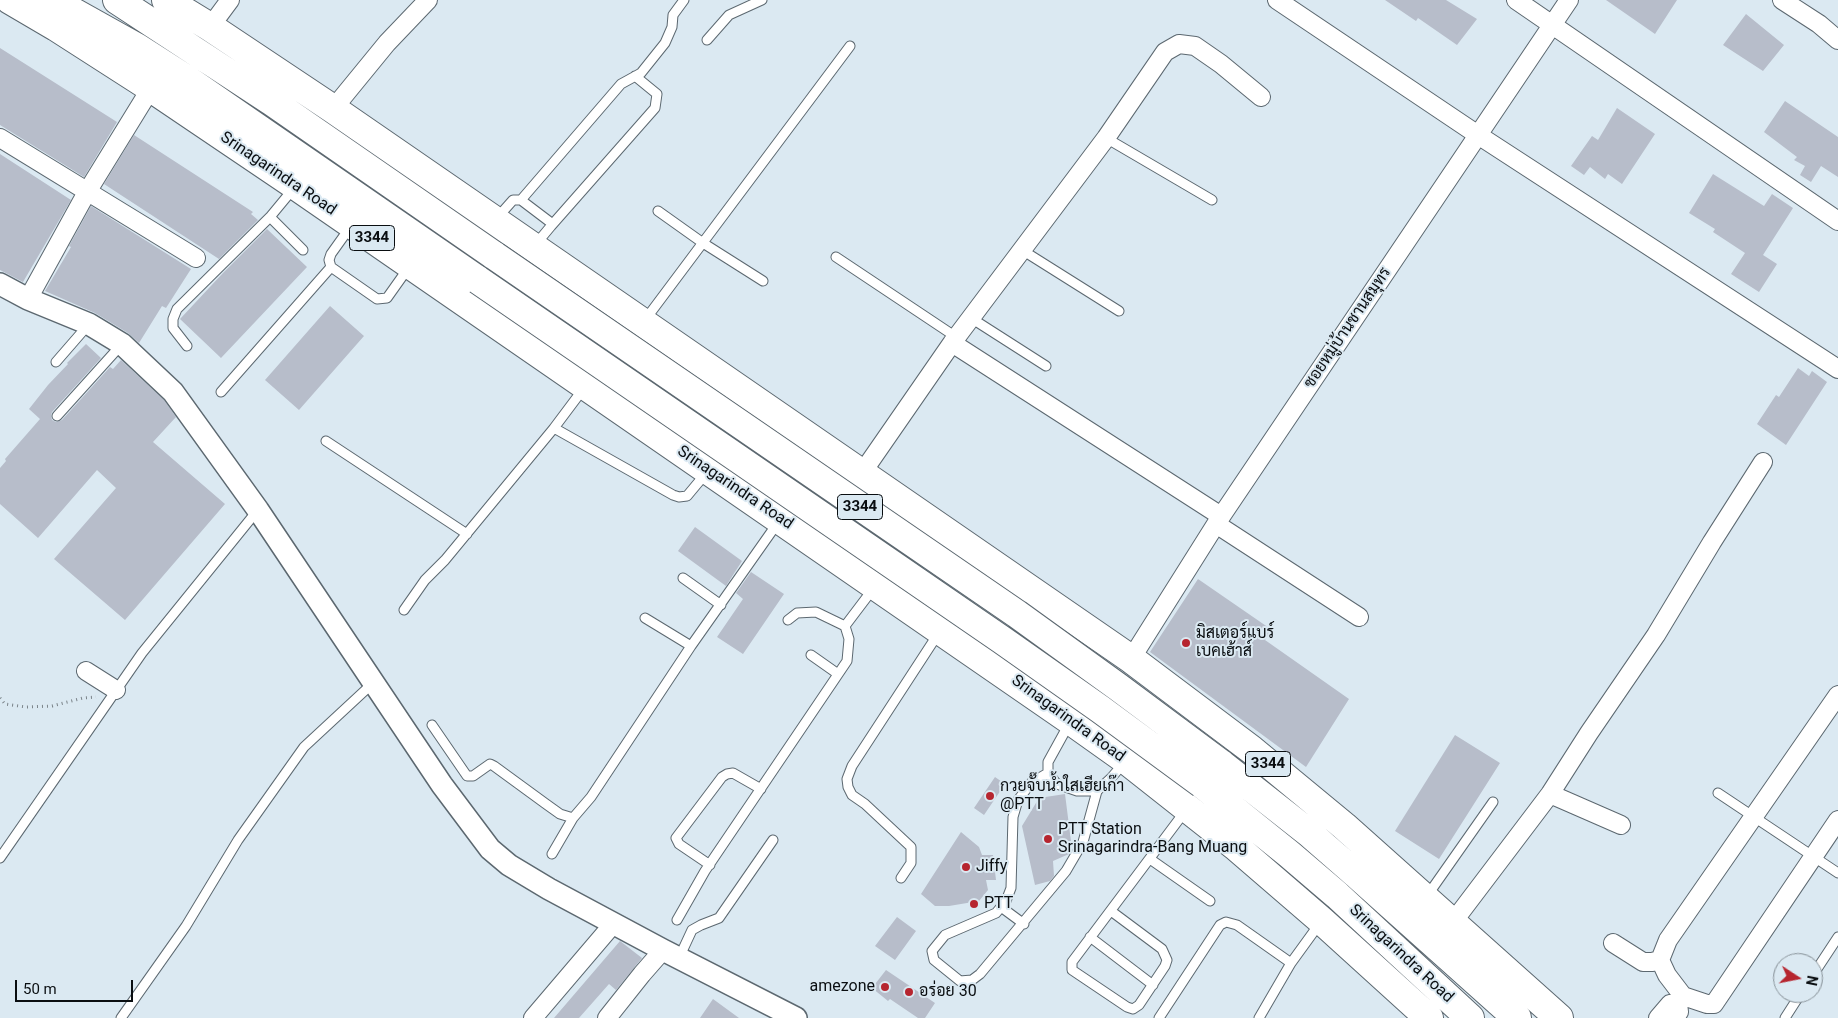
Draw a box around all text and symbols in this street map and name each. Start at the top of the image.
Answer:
street label: Srinagarindra Road [216,128,340,220]
road number: 3344 [350,226,394,250]
street label: ซอยหมู่บ้านชานสมุทร [1300,264,1396,392]
street label: Srinagarindra Road [673,442,797,534]
road number: 3344 [838,494,882,520]
place label: มิสเตอร์แบร์ เบคเฮ้าส์ [1196,624,1274,662]
marker: มิสเตอร์แบร์ เบคเฮ้าส์ [1180,637,1192,649]
street label: Srinagarindra Road [1007,671,1129,767]
road number: 3344 [1246,752,1290,776]
place label: กวยจั๊บน้ำใสเฮียเก๊า @PTT [1000,777,1124,815]
marker: กวยจั๊บน้ำใสเฮียเก๊า @PTT [984,790,996,802]
place label: PTT Station Srinagarindra-Bang Muang [1058,820,1247,858]
marker: PTT Station Srinagarindra-Bang Muang [1042,833,1054,845]
place label: Jiffy [976,857,1007,877]
marker: Jiffy [960,861,972,873]
place label: PTT [984,894,1013,914]
marker: PTT [968,898,980,910]
street label: Srinagarindra Road [1345,901,1457,1007]
north arrow [1773,953,1823,1003]
scale bar [18,970,135,1002]
text: N [1803,974,1821,987]
place label: amezone [810,977,875,997]
text: 50 m [23,980,57,998]
marker: amezone [879,981,891,993]
place label: อร่อย 30 [919,982,977,1002]
marker: อร่อย 30 [903,986,915,998]

